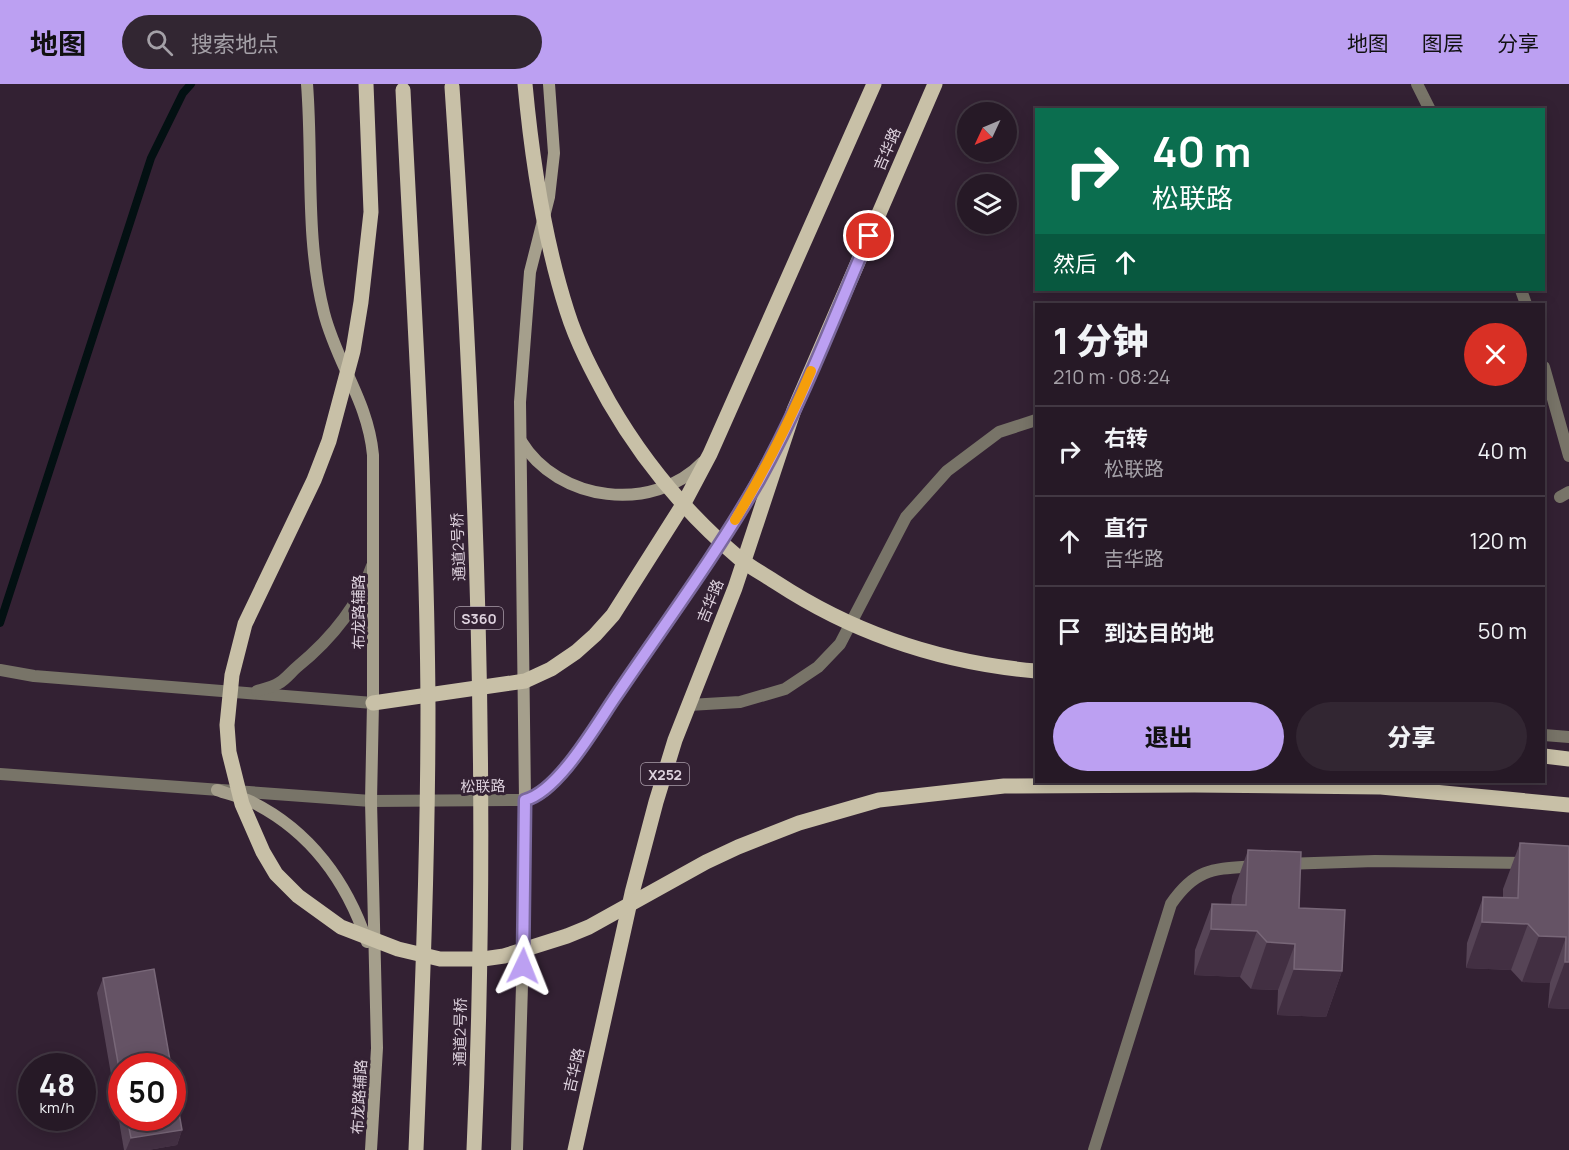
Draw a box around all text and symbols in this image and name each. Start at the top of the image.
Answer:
search box [122,15,542,69]
text: 地图 [30,24,86,62]
icon: search [143,26,176,59]
text: 搜索地点 [191,29,279,59]
text: 地图 [1347,29,1389,57]
text: 图层 [1422,29,1464,57]
text: 分享 [1497,29,1539,57]
north arrow [957,102,1017,162]
map controls [957,102,1017,234]
text: 40 m [1152,122,1251,180]
street label: 吉华路 [869,124,905,174]
icon: right [1053,132,1131,210]
button: layers [957,174,1017,234]
text: 松联路 [1152,179,1233,216]
pin [843,210,894,261]
icon: arrive [852,219,885,252]
icon: ahead [1109,246,1142,279]
text: 然后 [1053,249,1097,279]
text: 1 分钟 [1053,316,1149,365]
button: close [1464,323,1527,386]
text: 210 m · 08:24 [1053,363,1170,390]
text: 右转 [1104,423,1148,453]
icon: right [1053,435,1086,468]
text: 40 m [1478,436,1527,466]
text: 松联路 [1104,455,1164,482]
street label: 通道2号桥 [446,512,470,582]
text: 直行 [1104,513,1148,543]
icon: ahead [1053,525,1086,558]
text: 120 m [1469,526,1527,556]
text: 吉华路 [1104,545,1164,572]
street label: 布龙路辅路 [348,574,369,650]
street label: 吉华路 [692,576,728,626]
road number: S360 [455,607,503,629]
icon: arrive [1053,615,1086,648]
text: 50 m [1478,616,1527,646]
text: 到达目的地 [1104,618,1214,648]
button: 退出 [1053,702,1284,771]
button: 分享 [1296,702,1527,771]
road number: X252 [641,763,689,785]
street label: 松联路 [460,775,506,797]
position arrow [491,934,555,998]
street label: 通道2号桥 [449,998,471,1066]
street label: 吉华路 [559,1046,589,1094]
speed limit sign: 50 [108,1053,186,1131]
street label: 布龙路辅路 [347,1059,371,1135]
text: 48 [39,1064,75,1105]
text: km/h [40,1097,74,1118]

